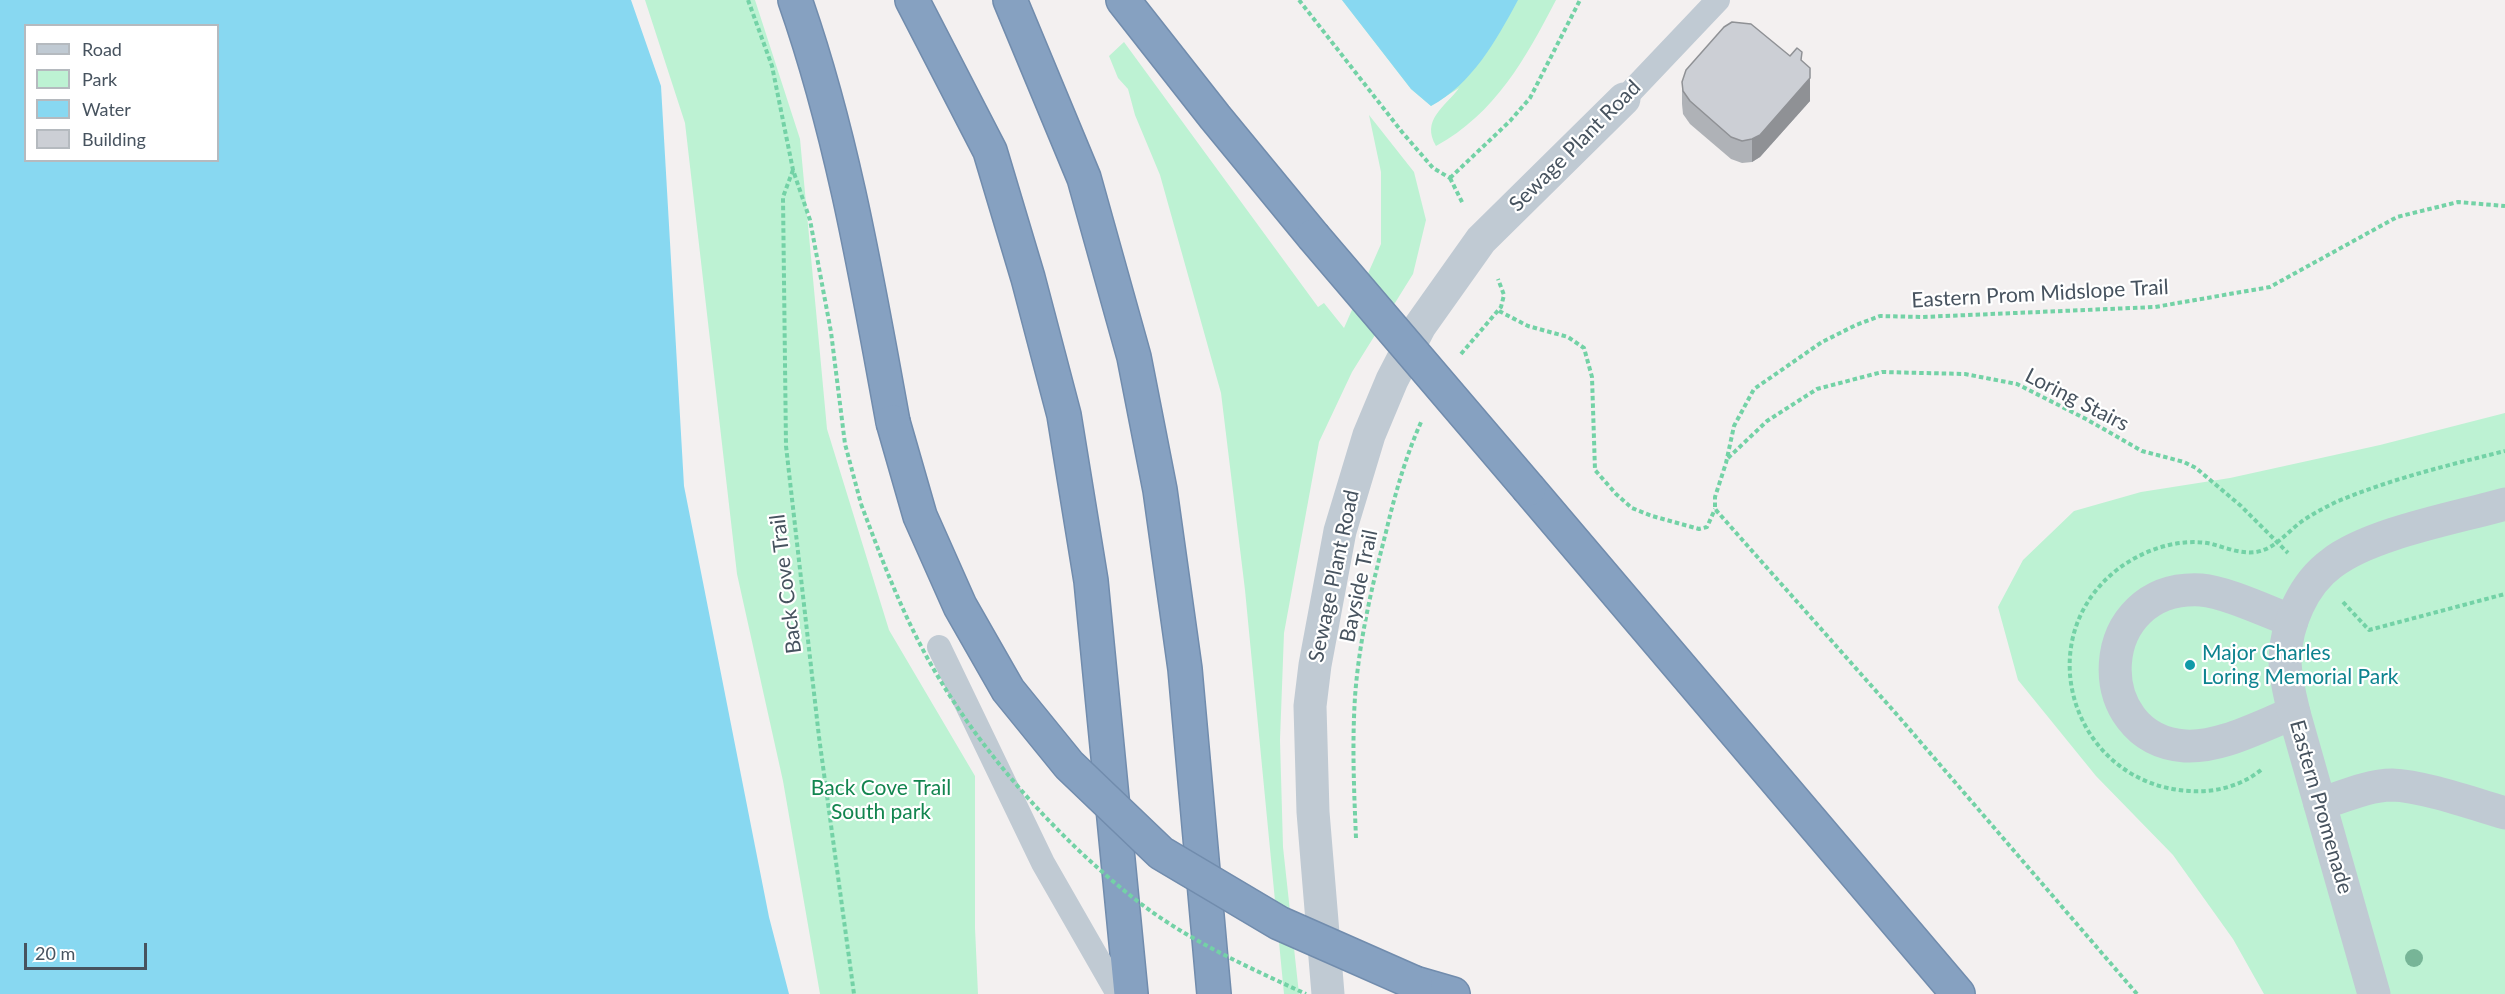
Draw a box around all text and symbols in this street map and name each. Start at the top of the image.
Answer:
legend [24,24,219,162]
text: Road [82,38,122,60]
text: Park [82,68,117,90]
street label: Sewage Plant Road [1504,75,1646,217]
text: Water [82,98,131,120]
text: Building [82,128,146,150]
street label: Eastern Prom Midslope Trail [1911,275,2169,313]
street label: Loring Stairs [2021,363,2133,437]
street label: Sewage Plant Road [1303,488,1365,664]
street label: Back Cove Trail [765,513,807,655]
street label: Bayside Trail [1335,527,1383,645]
place label: Major Charles Loring Memorial Park [2202,640,2399,690]
marker: Major Charles Loring Memorial Park [2183,658,2197,672]
street label: Eastern Promenade [2284,717,2358,897]
park label: Back Cove Trail South park [811,775,951,825]
scale bar [27,931,150,969]
text: 20 m [35,942,75,964]

